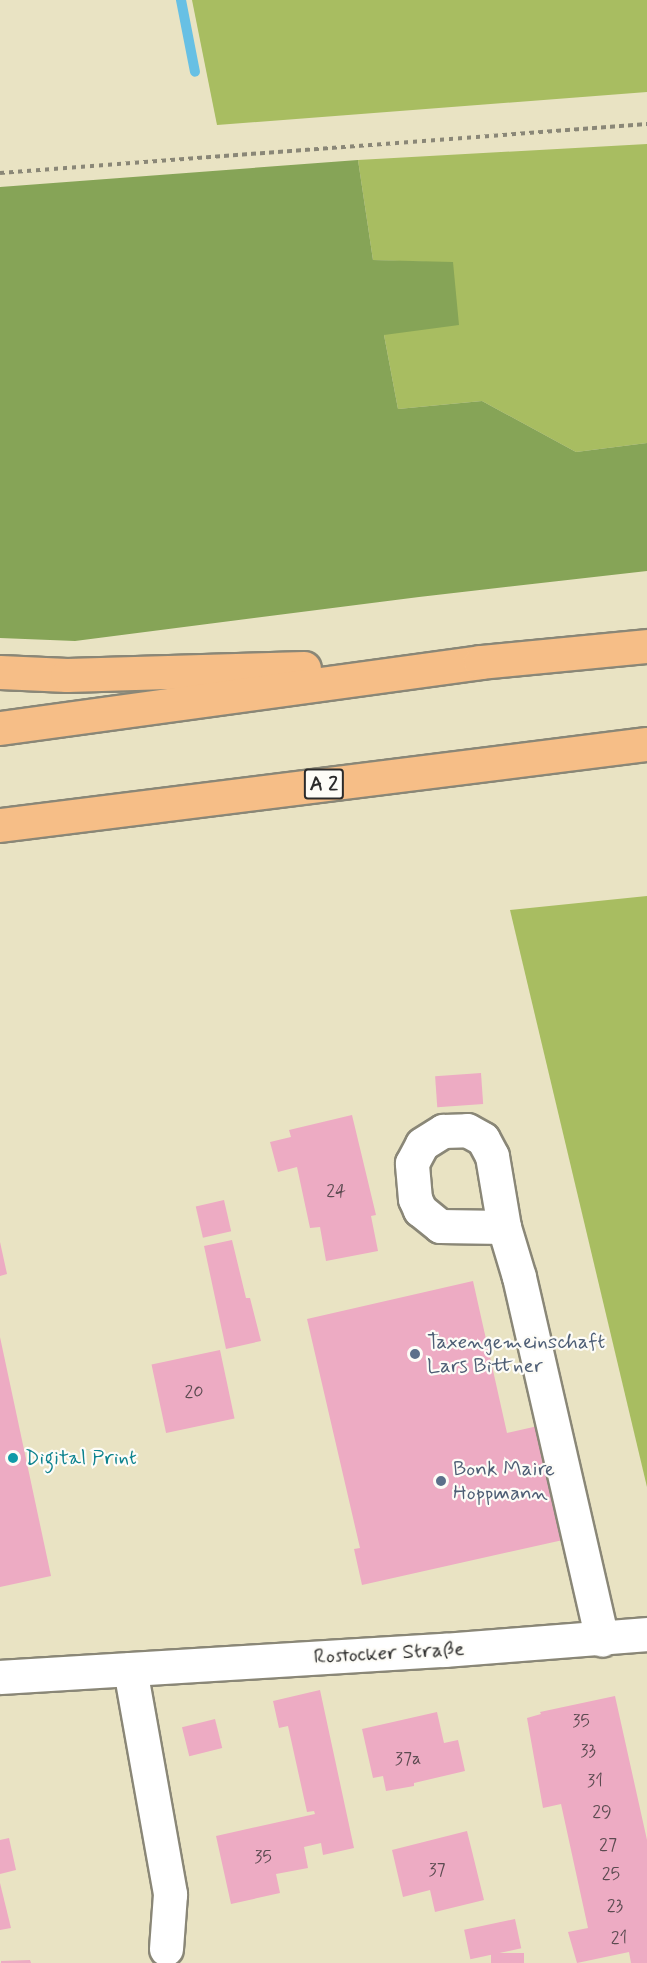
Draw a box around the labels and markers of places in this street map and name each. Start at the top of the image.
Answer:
place label: Taxengemeinschaft Lars Bittner [427,1329,605,1379]
marker: Taxengemeinschaft Lars Bittner [408,1347,422,1361]
place label: Digital Print [25,1445,146,1471]
marker: Digital Print [6,1451,20,1465]
place label: Bonk Maire Hoppmann [453,1456,555,1506]
marker: Bonk Maire Hoppmann [434,1474,448,1488]

